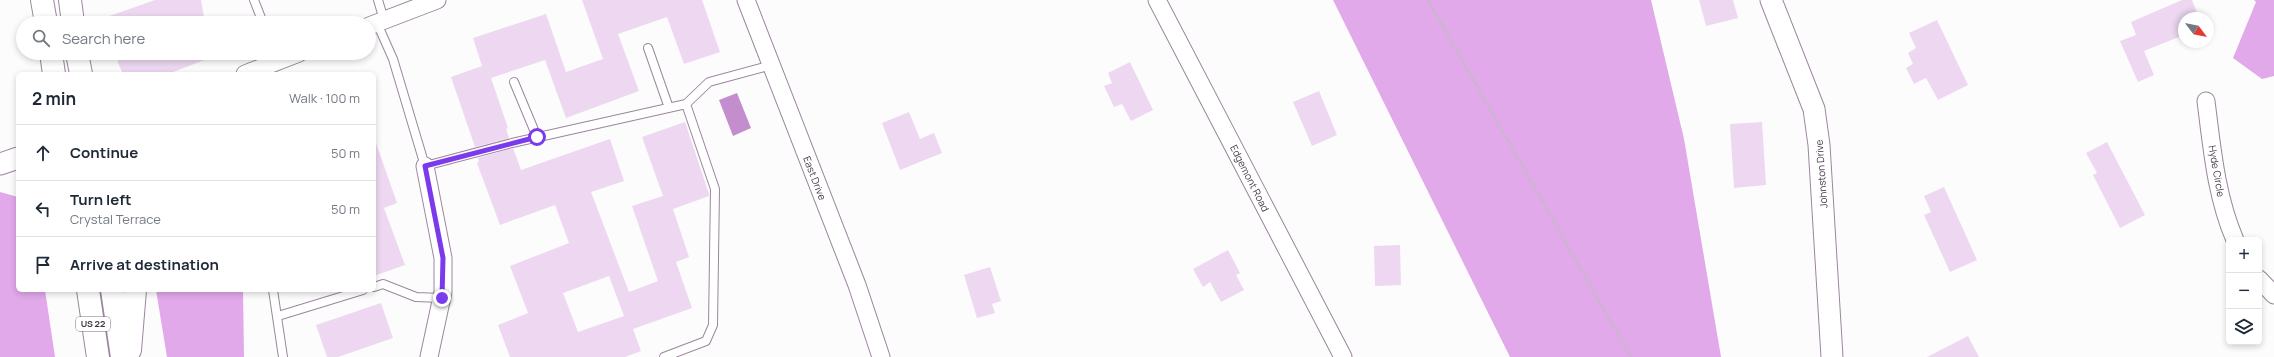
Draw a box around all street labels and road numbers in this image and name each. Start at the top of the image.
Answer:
street label: Johnston Drive [1812,139,1830,209]
street label: Edgemont Road [1227,142,1273,214]
street label: Hyde Circle [2206,144,2228,198]
street label: East Drive [800,154,830,202]
road number: US 22 [76,317,110,331]

